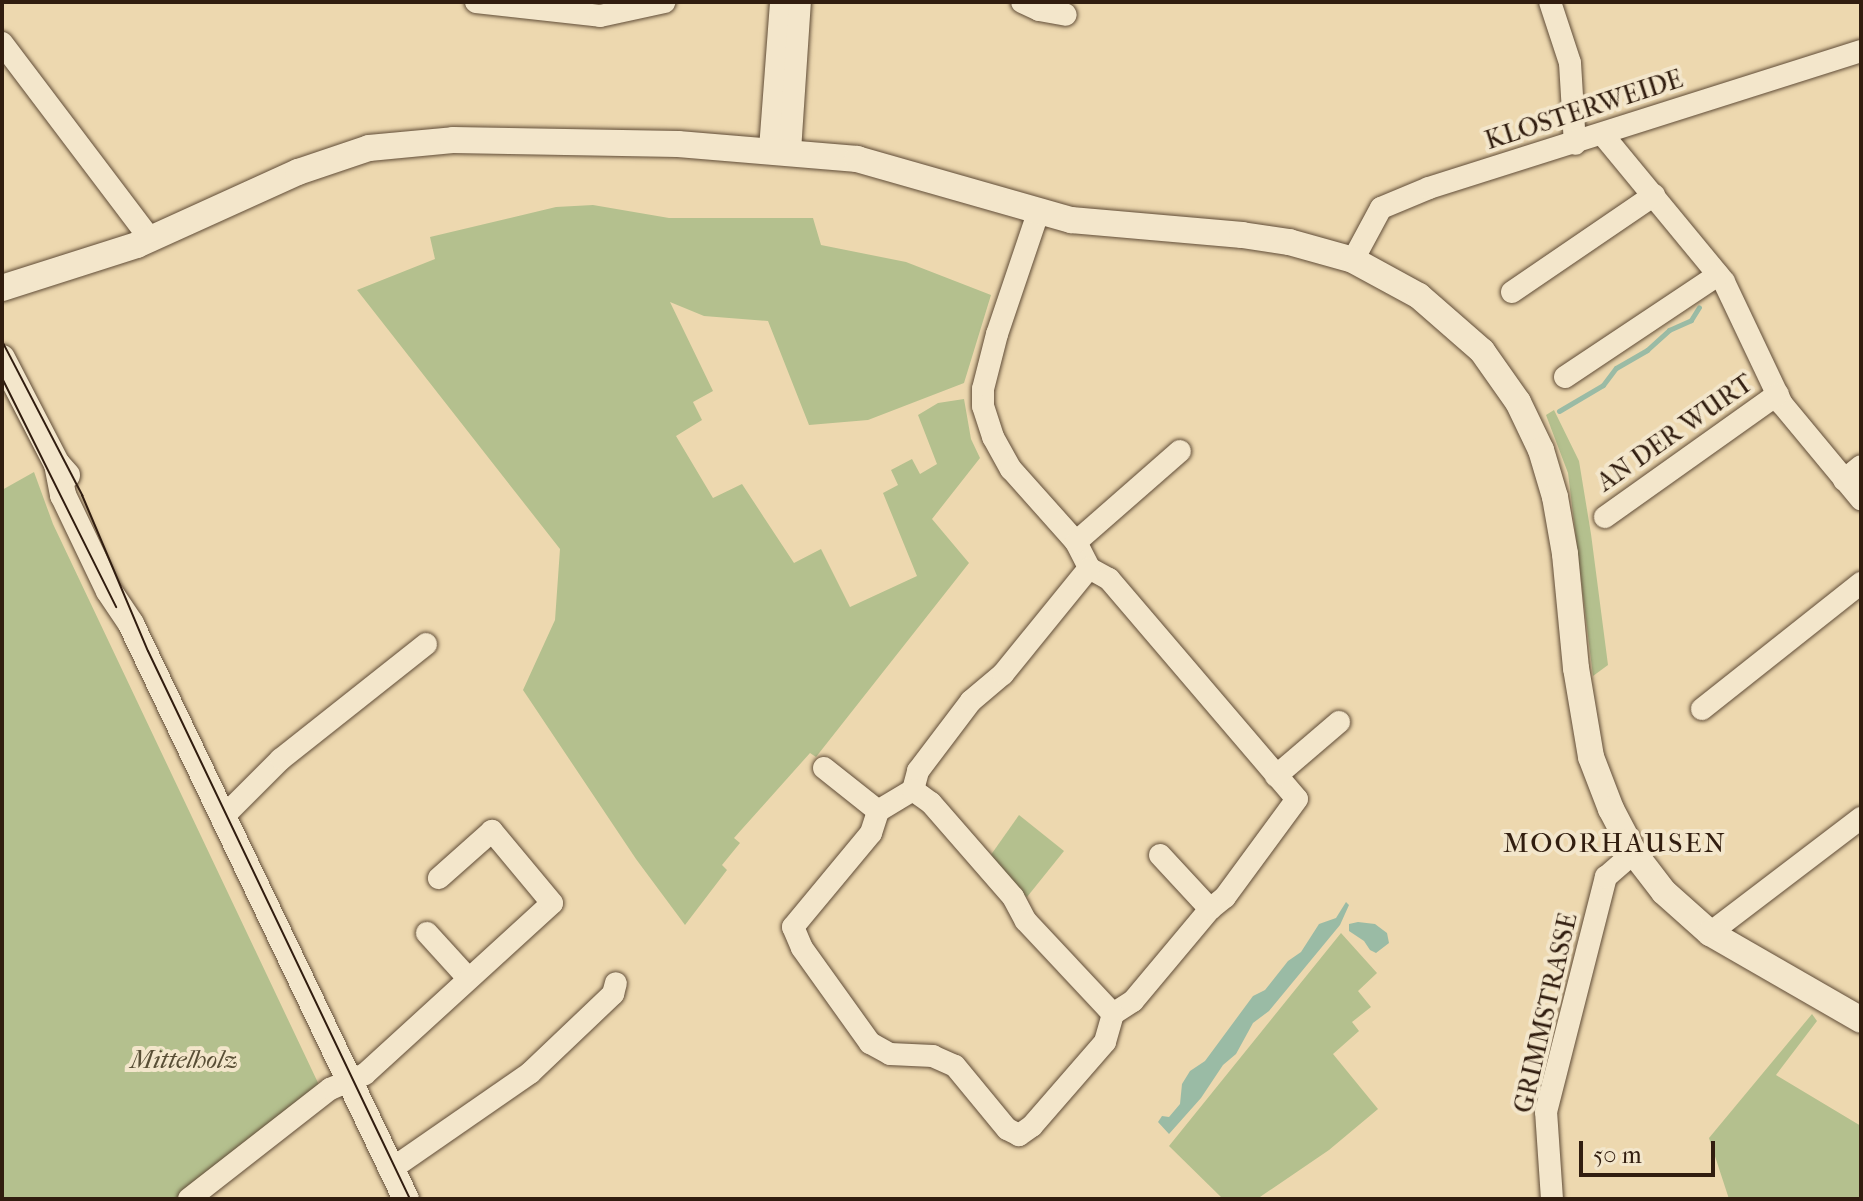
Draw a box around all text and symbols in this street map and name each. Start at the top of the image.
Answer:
street label: KLOSTERWEIDE [1481,63,1687,157]
street label: AN DER WURT [1591,368,1759,498]
district label: MOORHAUSEN [1503,826,1727,860]
street label: GRIMMSTRASSE [1508,910,1584,1116]
park label: Mittelholz [130,1044,238,1076]
scale bar [1583,1125,1719,1175]
text: 50 m [1593,1141,1642,1169]

